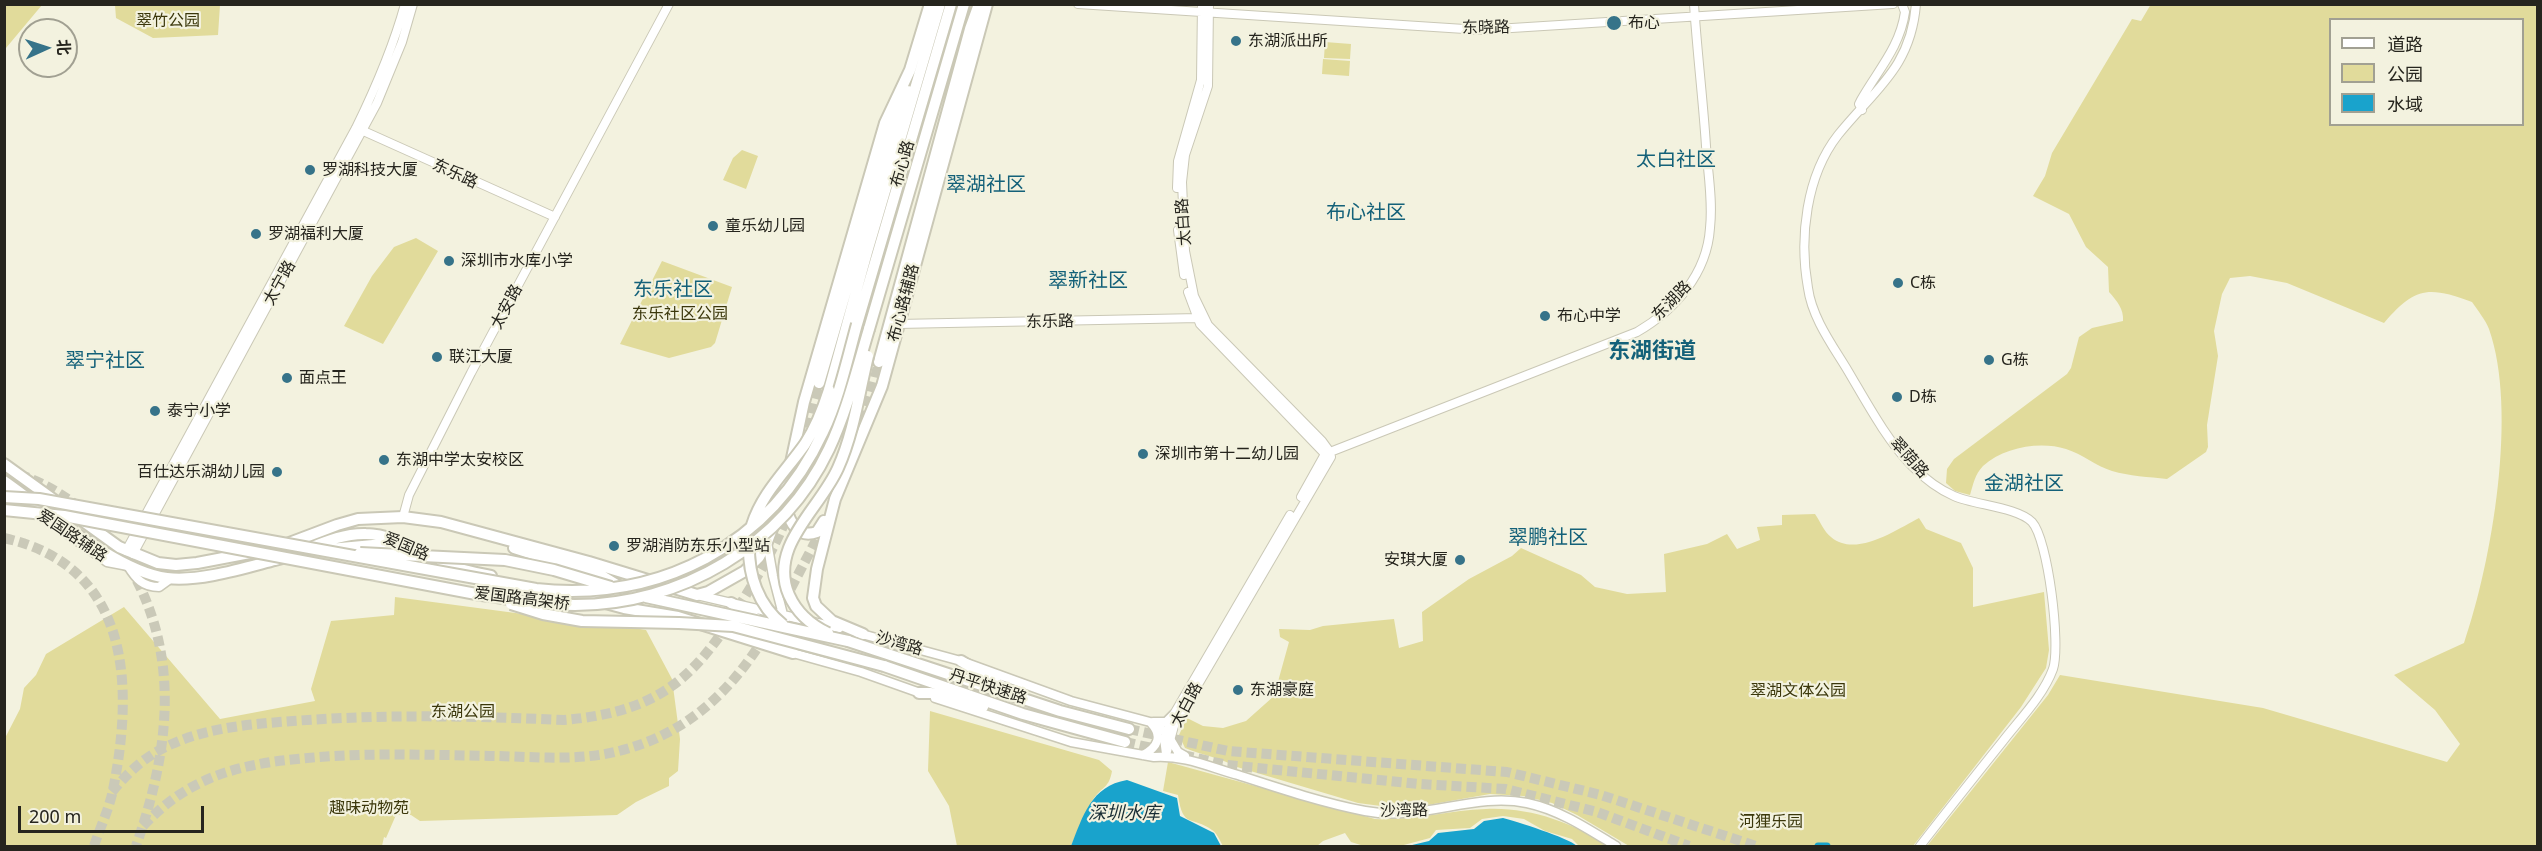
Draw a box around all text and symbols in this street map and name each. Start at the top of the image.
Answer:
park label: 翠竹公园 [136,11,200,31]
place label: 布心 [1628,13,1660,33]
marker: 布心 [1605,14,1623,32]
north arrow [18,18,78,78]
street label: 东晓路 [1462,18,1510,38]
legend [2329,18,2524,126]
place label: 东湖派出所 [1248,31,1328,51]
text: 道路 [2387,32,2423,56]
marker: 东湖派出所 [1229,34,1243,48]
text: 北 [53,39,75,56]
text: 公园 [2387,62,2423,86]
text: 水域 [2387,92,2423,116]
street label: 布心路 [887,138,919,190]
district label: 太白社区 [1636,148,1716,172]
street label: 东乐路 [429,155,481,193]
place label: 罗湖科技大厦 [322,160,418,180]
marker: 罗湖科技大厦 [303,163,317,177]
district label: 翠湖社区 [946,173,1026,197]
street label: 太白路 [1173,197,1195,247]
district label: 布心社区 [1326,201,1406,225]
place label: 童乐幼儿园 [725,216,805,236]
marker: 童乐幼儿园 [706,219,720,233]
place label: 罗湖福利大厦 [268,224,364,244]
marker: 罗湖福利大厦 [249,227,263,241]
place label: 深圳市水库小学 [461,251,573,271]
marker: 深圳市水库小学 [442,254,456,268]
street label: 太宁路 [260,257,300,309]
street label: 布心路辅路 [884,262,924,344]
district label: 翠新社区 [1048,269,1128,293]
place label: C栋 [1910,273,1936,293]
marker: C栋 [1891,276,1905,290]
street label: 东湖路 [1648,277,1696,325]
district label: 东乐社区 [633,278,713,302]
street label: 太安路 [487,281,527,333]
park label: 东乐社区公园 [632,304,728,324]
place label: 布心中学 [1557,306,1621,326]
marker: 布心中学 [1538,309,1552,323]
street label: 东乐路 [1026,312,1074,332]
district label: 东湖街道 [1608,339,1696,365]
place label: 联江大厦 [449,347,513,367]
district label: 翠宁社区 [65,349,145,373]
marker: 联江大厦 [430,350,444,364]
place label: G栋 [2001,350,2029,370]
marker: G栋 [1982,353,1996,367]
place label: 面点王 [299,368,347,388]
marker: 面点王 [280,371,294,385]
place label: D栋 [1909,387,1937,407]
marker: D栋 [1890,390,1904,404]
place label: 泰宁小学 [167,401,231,421]
marker: 泰宁小学 [148,404,162,418]
street label: 翠荫路 [1886,434,1932,482]
place label: 深圳市第十二幼儿园 [1155,444,1299,464]
marker: 深圳市第十二幼儿园 [1136,447,1150,461]
place label: 东湖中学太安校区 [396,450,524,470]
marker: 东湖中学太安校区 [377,453,391,467]
place label: 百仕达乐湖幼儿园 [137,462,265,482]
marker: 百仕达乐湖幼儿园 [270,465,284,479]
district label: 金湖社区 [1984,472,2064,496]
street label: 爱国路辅路 [33,506,111,566]
district label: 翠鹏社区 [1508,526,1588,550]
street label: 爱国路 [380,529,432,565]
place label: 罗湖消防东乐小型站 [626,536,770,556]
marker: 罗湖消防东乐小型站 [607,539,621,553]
place label: 安琪大厦 [1384,550,1448,570]
marker: 安琪大厦 [1453,553,1467,567]
street label: 爱国路高架桥 [473,584,571,614]
street label: 沙湾路 [873,628,925,660]
street label: 丹平快速路 [947,666,1029,708]
street label: 太白路 [1167,679,1207,731]
place label: 东湖豪庭 [1250,680,1314,700]
park label: 翠湖文体公园 [1750,681,1846,701]
marker: 东湖豪庭 [1231,683,1245,697]
park label: 东湖公园 [431,702,495,722]
scale bar [21,794,207,832]
park label: 趣味动物苑 [329,798,409,818]
street label: 沙湾路 [1380,801,1428,821]
water label: 深圳水库 [1088,803,1160,825]
text: 200 m [29,804,81,828]
park label: 河狸乐园 [1739,812,1803,832]

